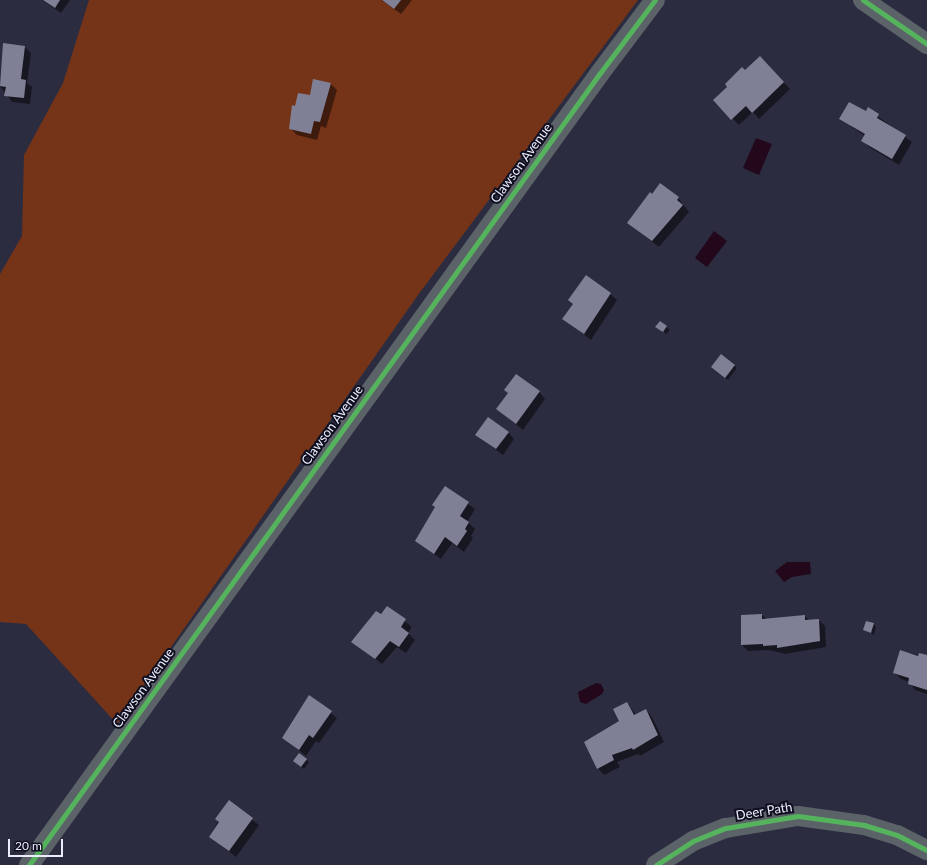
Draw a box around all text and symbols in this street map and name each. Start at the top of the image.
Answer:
street label: Clawson Avenue [487,120,555,206]
street label: Clawson Avenue [298,382,366,468]
street label: Clawson Avenue [109,645,177,731]
street label: Deer Path [734,799,794,823]
scale bar [10,831,65,857]
text: 20 m [15,838,42,853]

